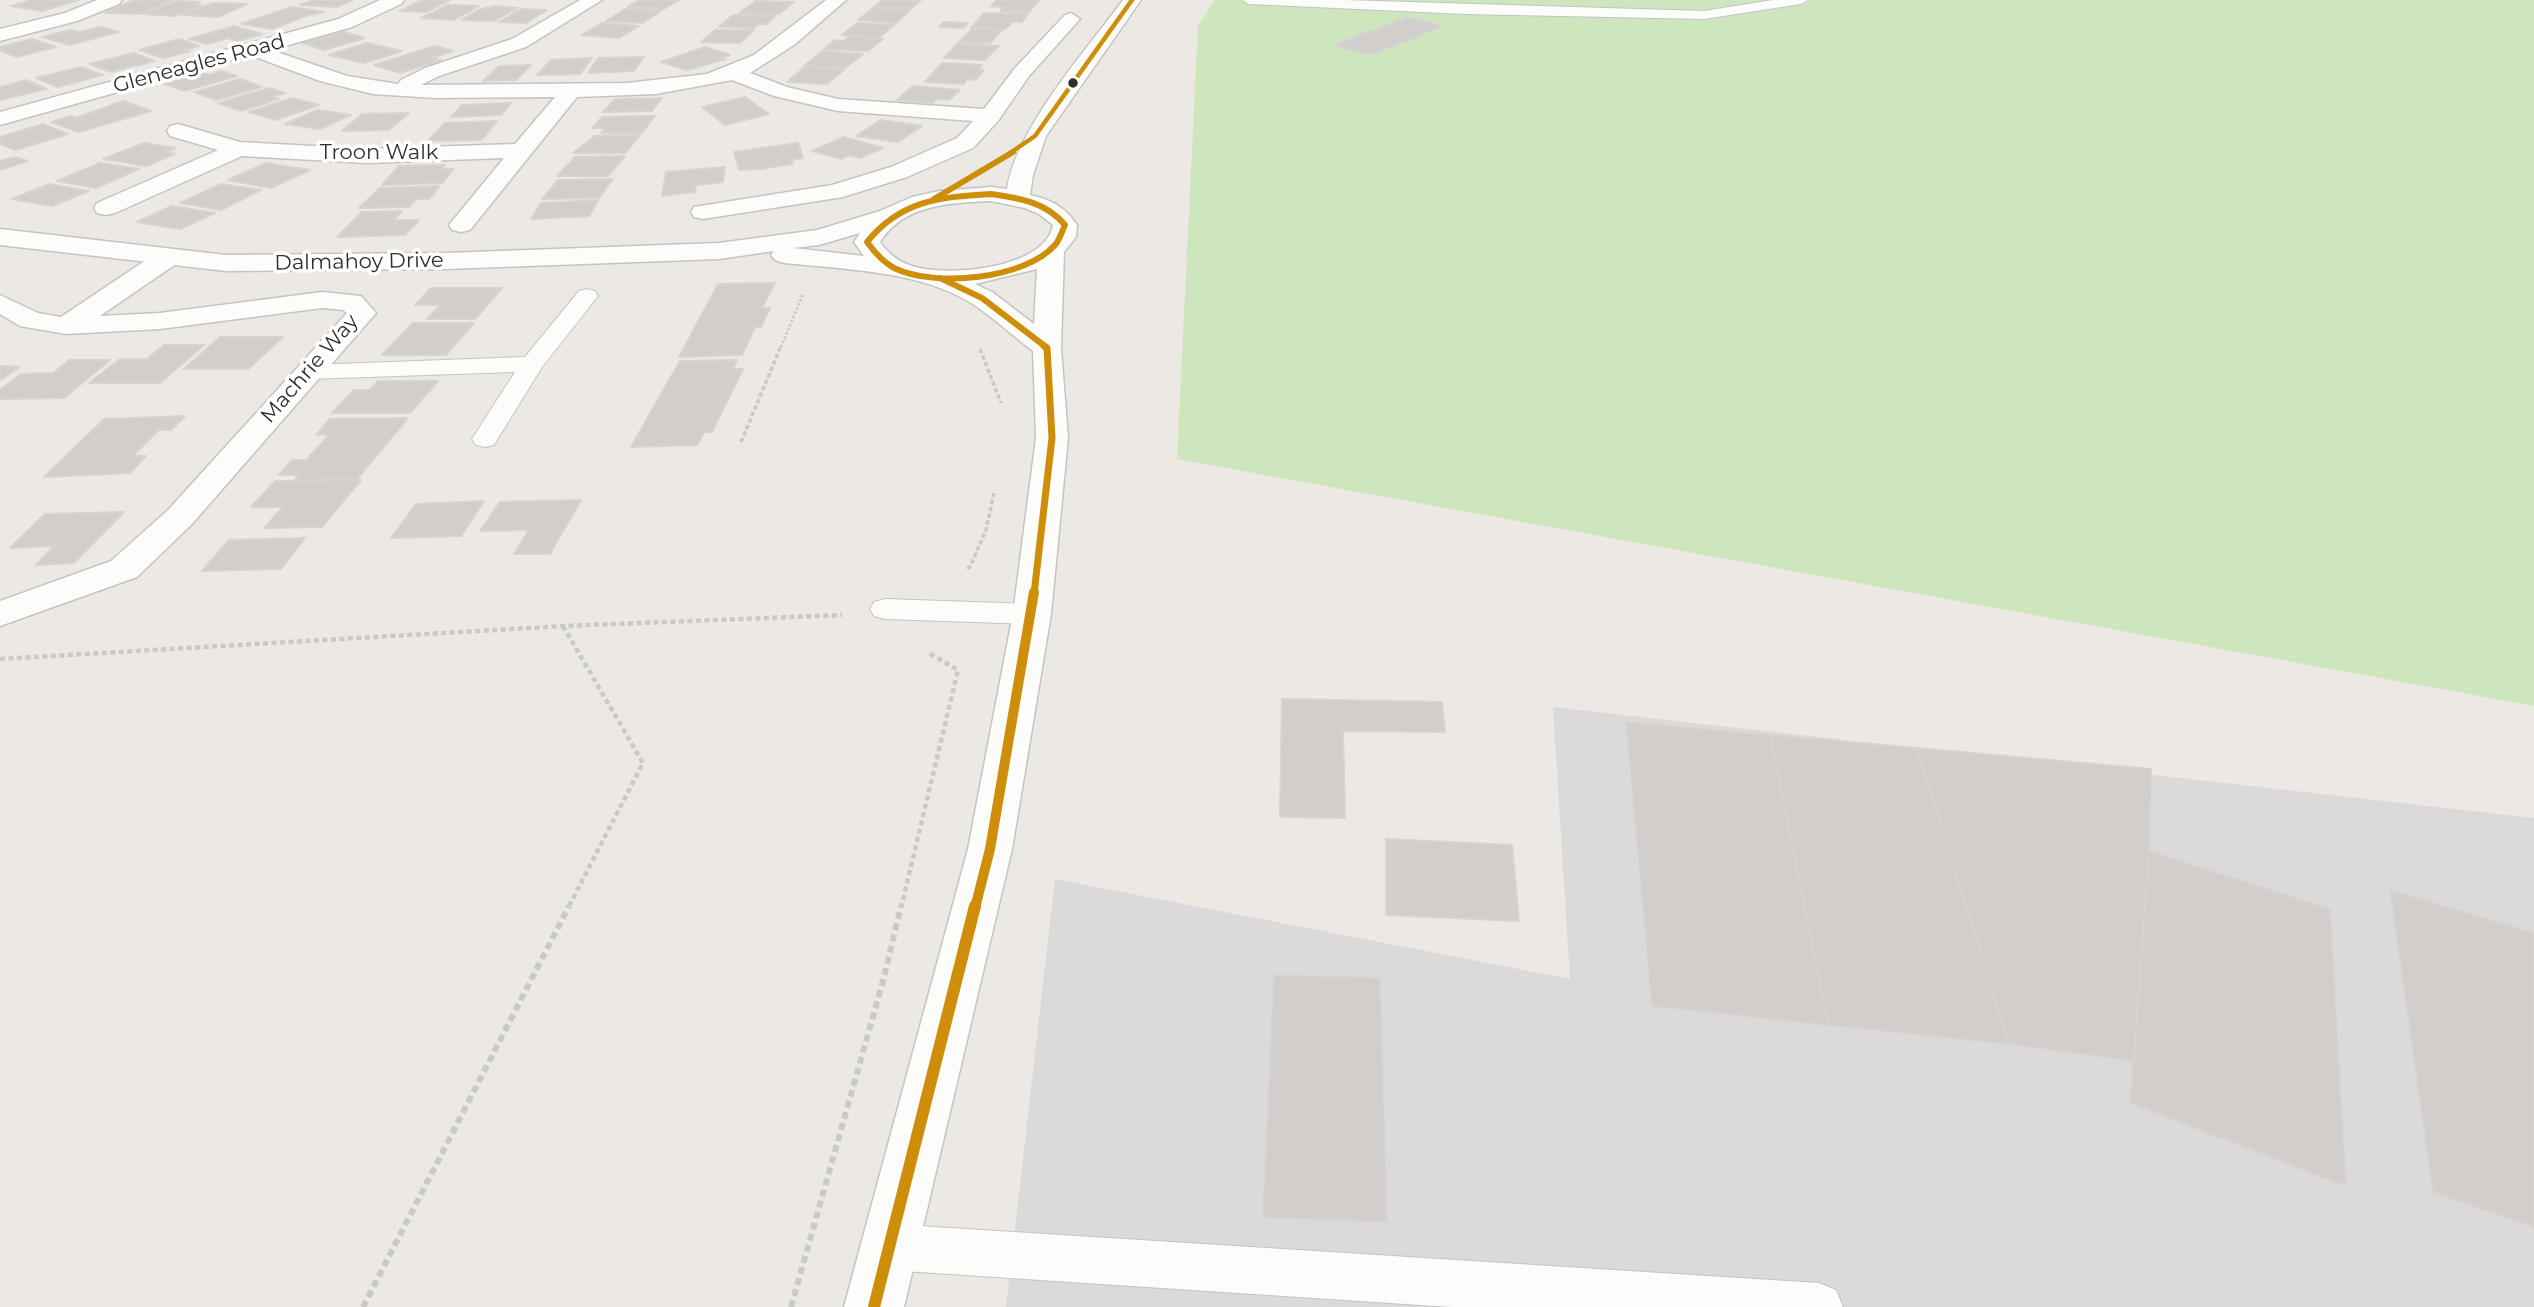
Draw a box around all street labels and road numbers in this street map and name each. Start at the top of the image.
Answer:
street label: Gleneagles Road [110,29,288,99]
street label: Troon Walk [320,140,438,166]
street label: Dalmahoy Drive [274,248,444,276]
street label: Machrie Way [256,309,364,429]

